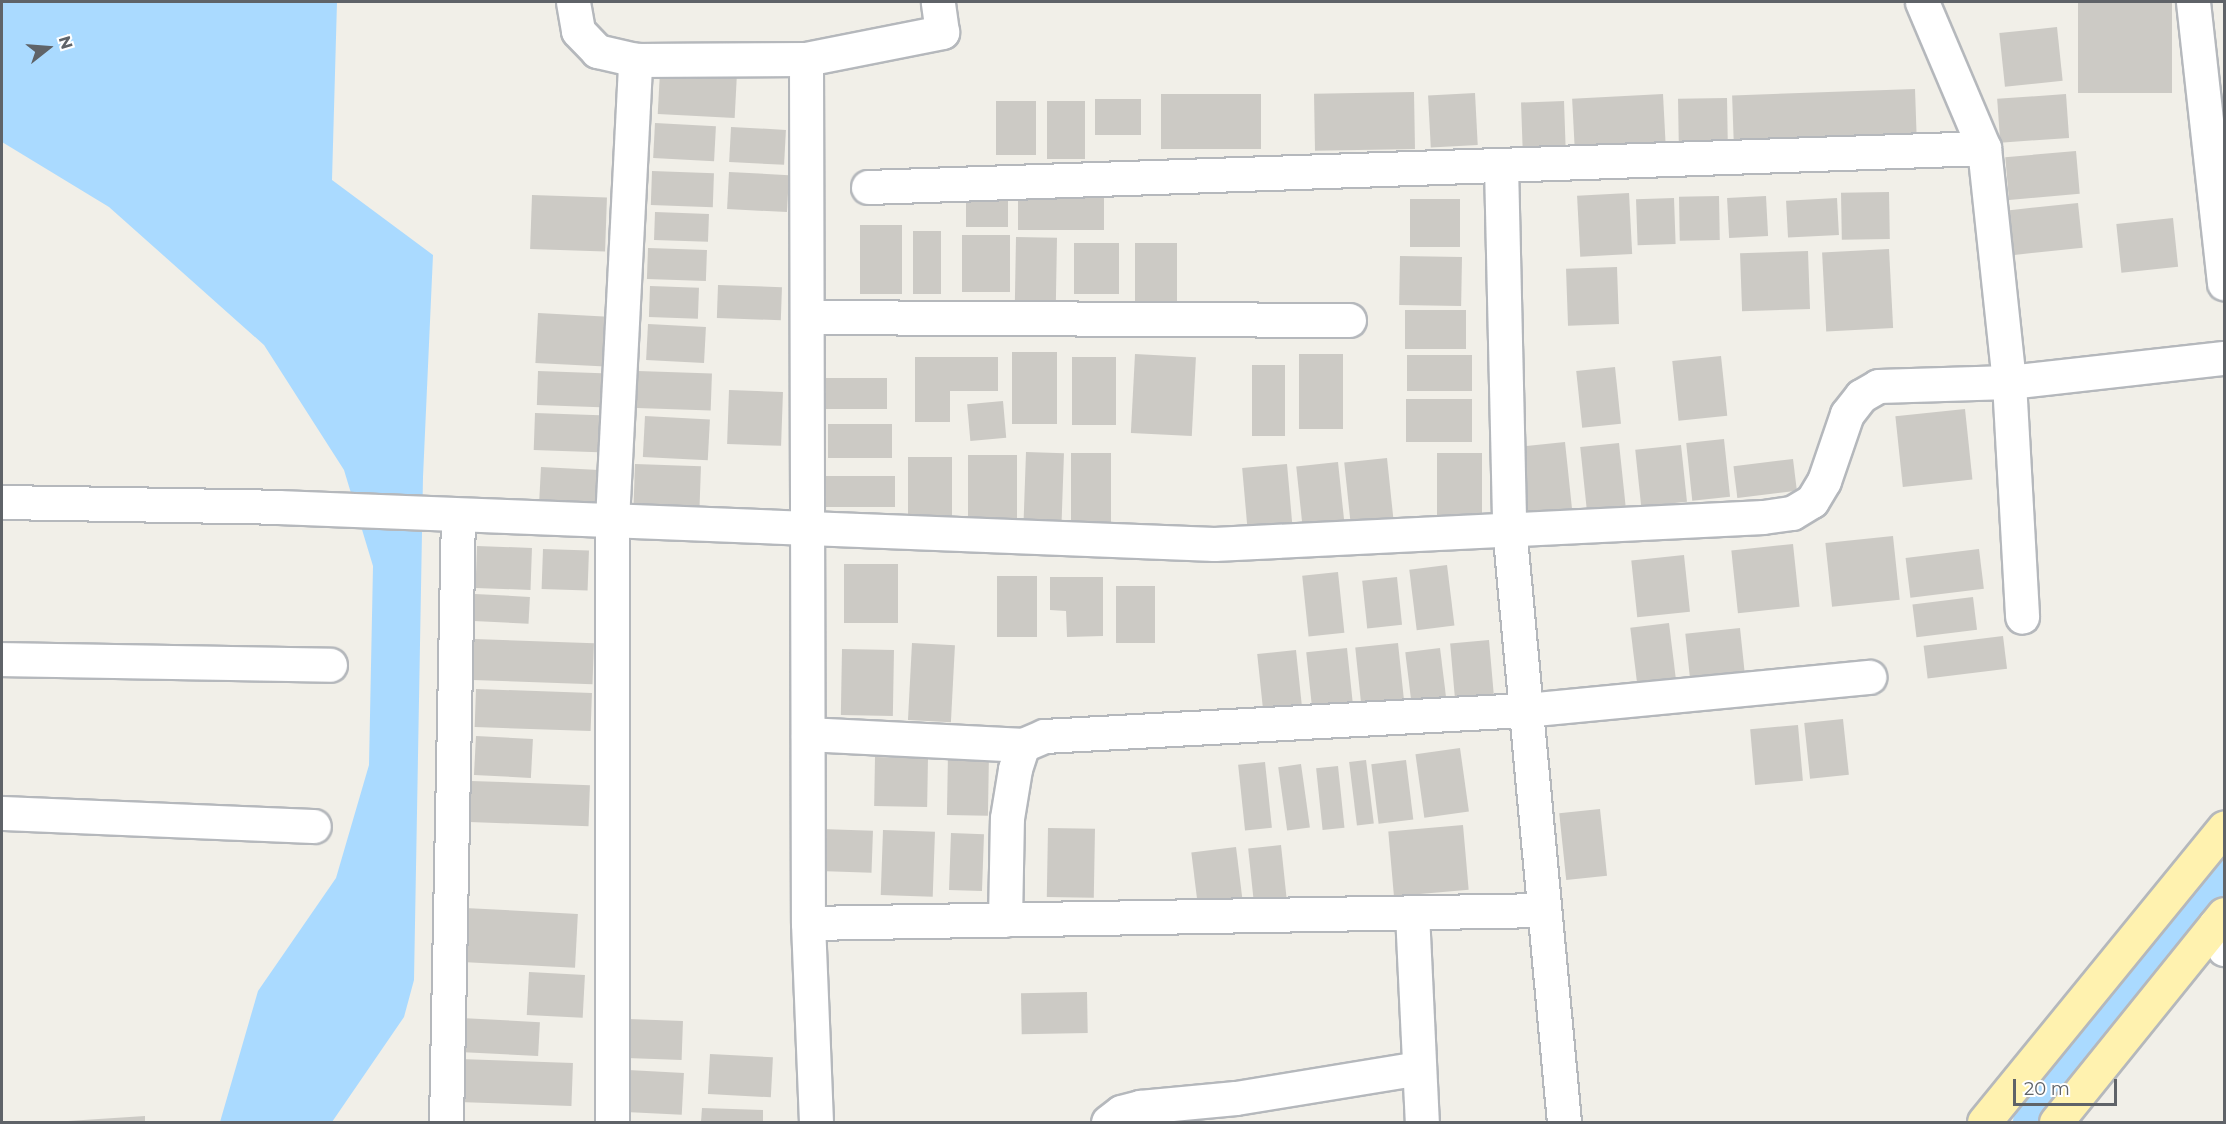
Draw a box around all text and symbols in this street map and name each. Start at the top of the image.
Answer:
north arrow [18,18,78,78]
text: N [55,34,77,52]
scale bar [2016,1067,2120,1105]
text: 20 m [2024,1078,2070,1100]

